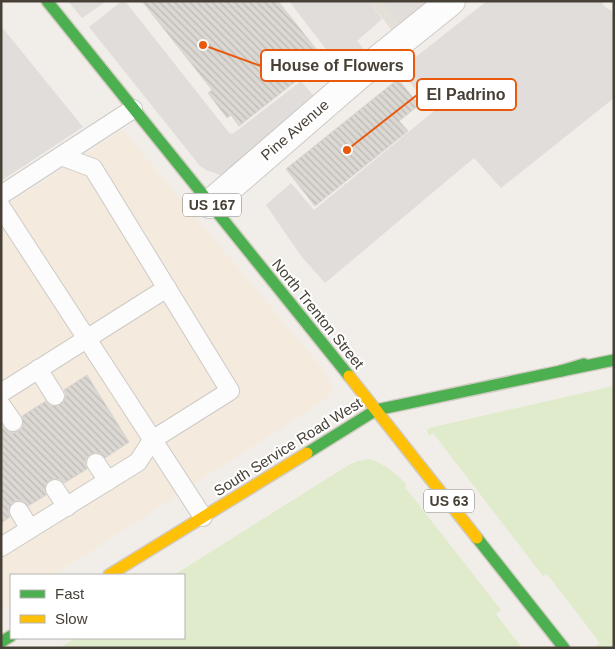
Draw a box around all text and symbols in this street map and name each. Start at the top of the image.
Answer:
callout: House of Flowers [261,50,414,81]
text: House of Flowers [270,57,404,74]
callout: El Padrino [417,79,516,110]
text: El Padrino [426,86,506,103]
street label: Pine Avenue [257,96,332,164]
road number: US 167 [183,194,241,216]
street label: North Trenton Street [269,256,368,372]
street label: South Service Road West [211,393,366,499]
road number: US 63 [424,490,474,512]
legend [10,574,185,639]
text: Fast [55,585,85,602]
text: Slow [55,610,88,627]

